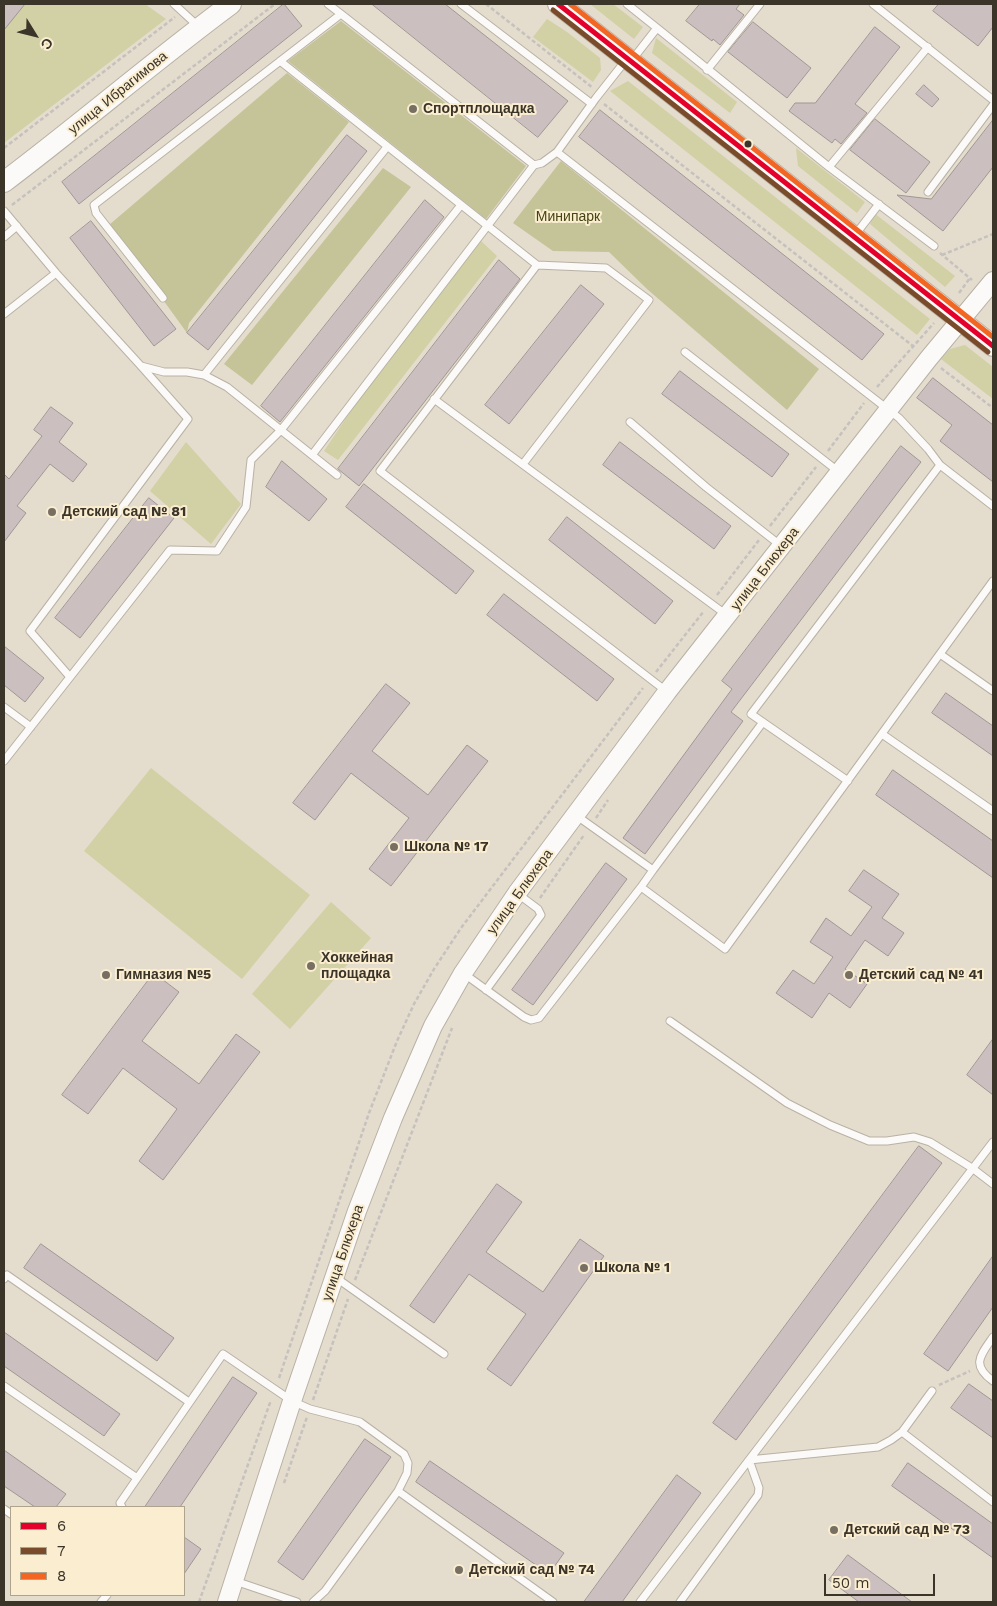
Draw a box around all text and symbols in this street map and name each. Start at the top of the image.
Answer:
north arrow [10,10,60,60]
text: С [38,35,57,53]
street label: улица Ибрагимова [65,48,171,138]
place label: Спортплощадка [423,101,535,117]
marker: Спортплощадка [407,103,419,115]
unlabelled marker [743,139,753,149]
park label: Минипарк [536,209,600,225]
place label: Детский сад № 81 [62,504,186,520]
marker: Детский сад № 81 [46,506,58,518]
street label: улица Блюхера [727,524,803,614]
place label: Школа № 17 [404,839,489,855]
marker: Школа № 17 [388,841,400,853]
street label: улица Блюхера [484,846,556,938]
place label: Хоккейная площадка [321,950,394,982]
marker: Хоккейная площадка [305,960,317,972]
place label: Гимназия №5 [116,967,211,983]
place label: Детский сад № 41 [859,967,983,983]
marker: Гимназия №5 [100,969,112,981]
marker: Детский сад № 41 [843,969,855,981]
street label: улица Блюхера [319,1203,367,1303]
place label: Школа № 1 [594,1260,670,1276]
marker: Школа № 1 [578,1262,590,1274]
legend [10,1506,185,1596]
text: 6 [57,1517,66,1535]
place label: Детский сад № 73 [844,1522,970,1538]
marker: Детский сад № 73 [828,1524,840,1536]
text: 7 [57,1542,65,1560]
place label: Детский сад № 74 [469,1562,595,1578]
marker: Детский сад № 74 [453,1564,465,1576]
scale bar [827,1564,938,1596]
text: 8 [57,1567,66,1585]
text: 50 m [832,1574,869,1592]

